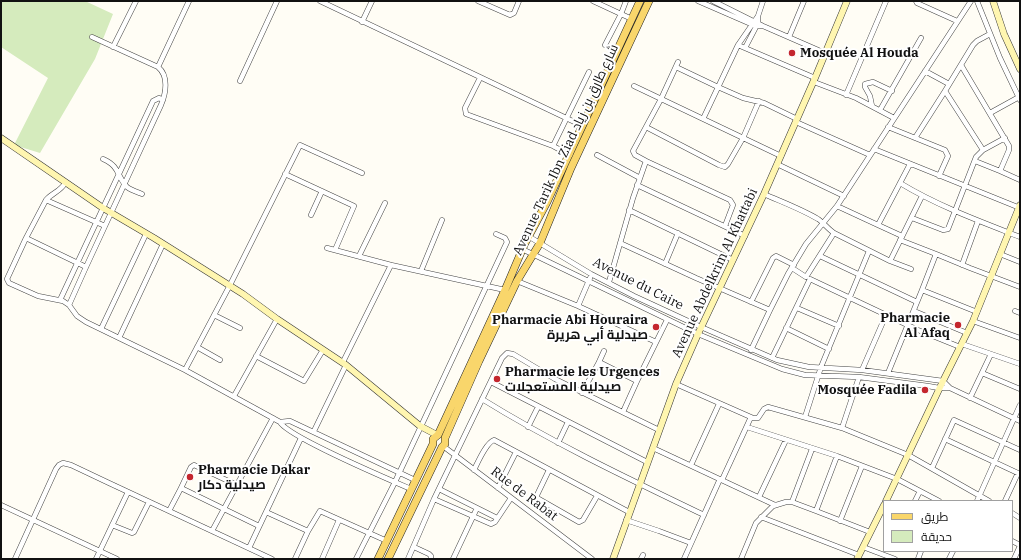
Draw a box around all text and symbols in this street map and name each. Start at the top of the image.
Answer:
street label: Avenue Tarik Ibn Ziad شارع طارق بن زياد [510,42,622,258]
place label: Mosquée Al Houda [800,45,919,61]
marker: Mosquée Al Houda [787,48,797,58]
street label: Avenue Abdelkrim Al Khattabi [669,186,761,360]
street label: Avenue du Caire [590,254,686,314]
place label: Pharmacie Al Afaq [880,310,950,341]
place label: Pharmacie Abi Houraira صيدلية أبي هريرة [492,312,648,343]
marker: Pharmacie Al Afaq [953,320,963,330]
marker: Pharmacie Abi Houraira صيدلية أبي هريرة [651,322,661,332]
place label: Pharmacie les Urgences صيدلية المستعجلات [505,364,660,395]
marker: Pharmacie les Urgences صيدلية المستعجلات [492,374,502,384]
place label: Mosquée Fadila [817,382,917,398]
marker: Mosquée Fadila [920,385,930,395]
place label: Pharmacie Dakar صيدلية دكار [198,462,310,493]
street label: Rue de Rabat [487,464,561,524]
marker: Pharmacie Dakar صيدلية دكار [185,472,195,482]
legend [883,500,1013,552]
text: طريق [921,509,948,524]
text: حديقة [921,529,952,544]

